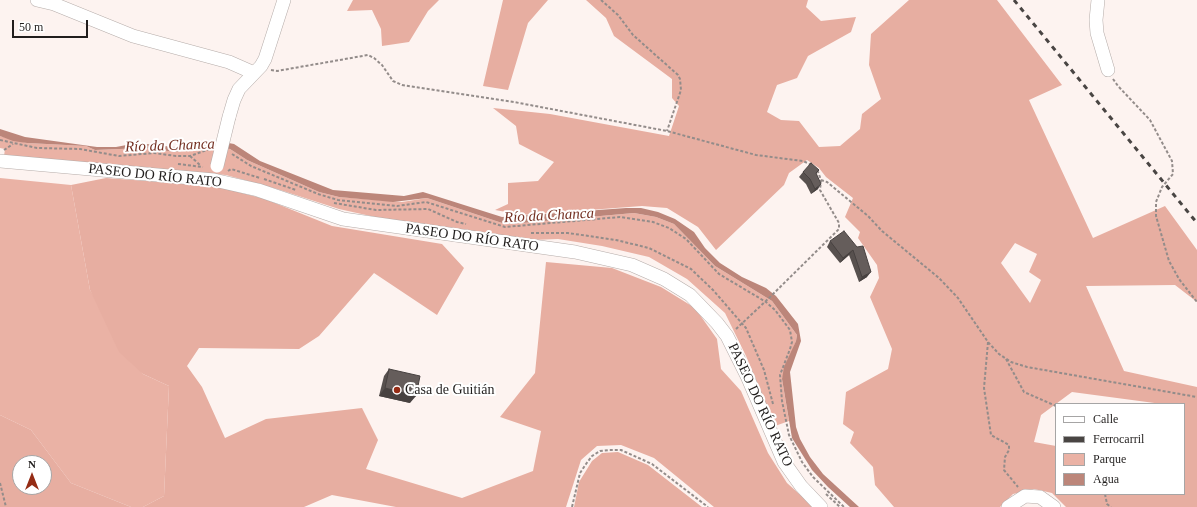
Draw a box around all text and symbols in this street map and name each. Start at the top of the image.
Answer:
scale bar [14,12,90,38]
text: 50 m [19,20,43,34]
water label: Río da Chanca [125,135,215,157]
street label: PASEO DO RÍO RATO [87,161,223,191]
water label: Río da Chanca [504,205,594,227]
street label: PASEO DO RÍO RATO [404,220,540,256]
street label: PASEO DO RÍO RATO [724,341,796,469]
place label: Casa de Guitián [405,382,494,398]
marker: Casa de Guitián [392,385,402,395]
legend [1055,403,1185,495]
text: Calle [1093,412,1118,426]
text: Ferrocarril [1093,432,1144,446]
text: Parque [1093,452,1126,466]
north arrow [12,455,52,495]
text: N [28,458,36,470]
text: Agua [1093,472,1119,486]

